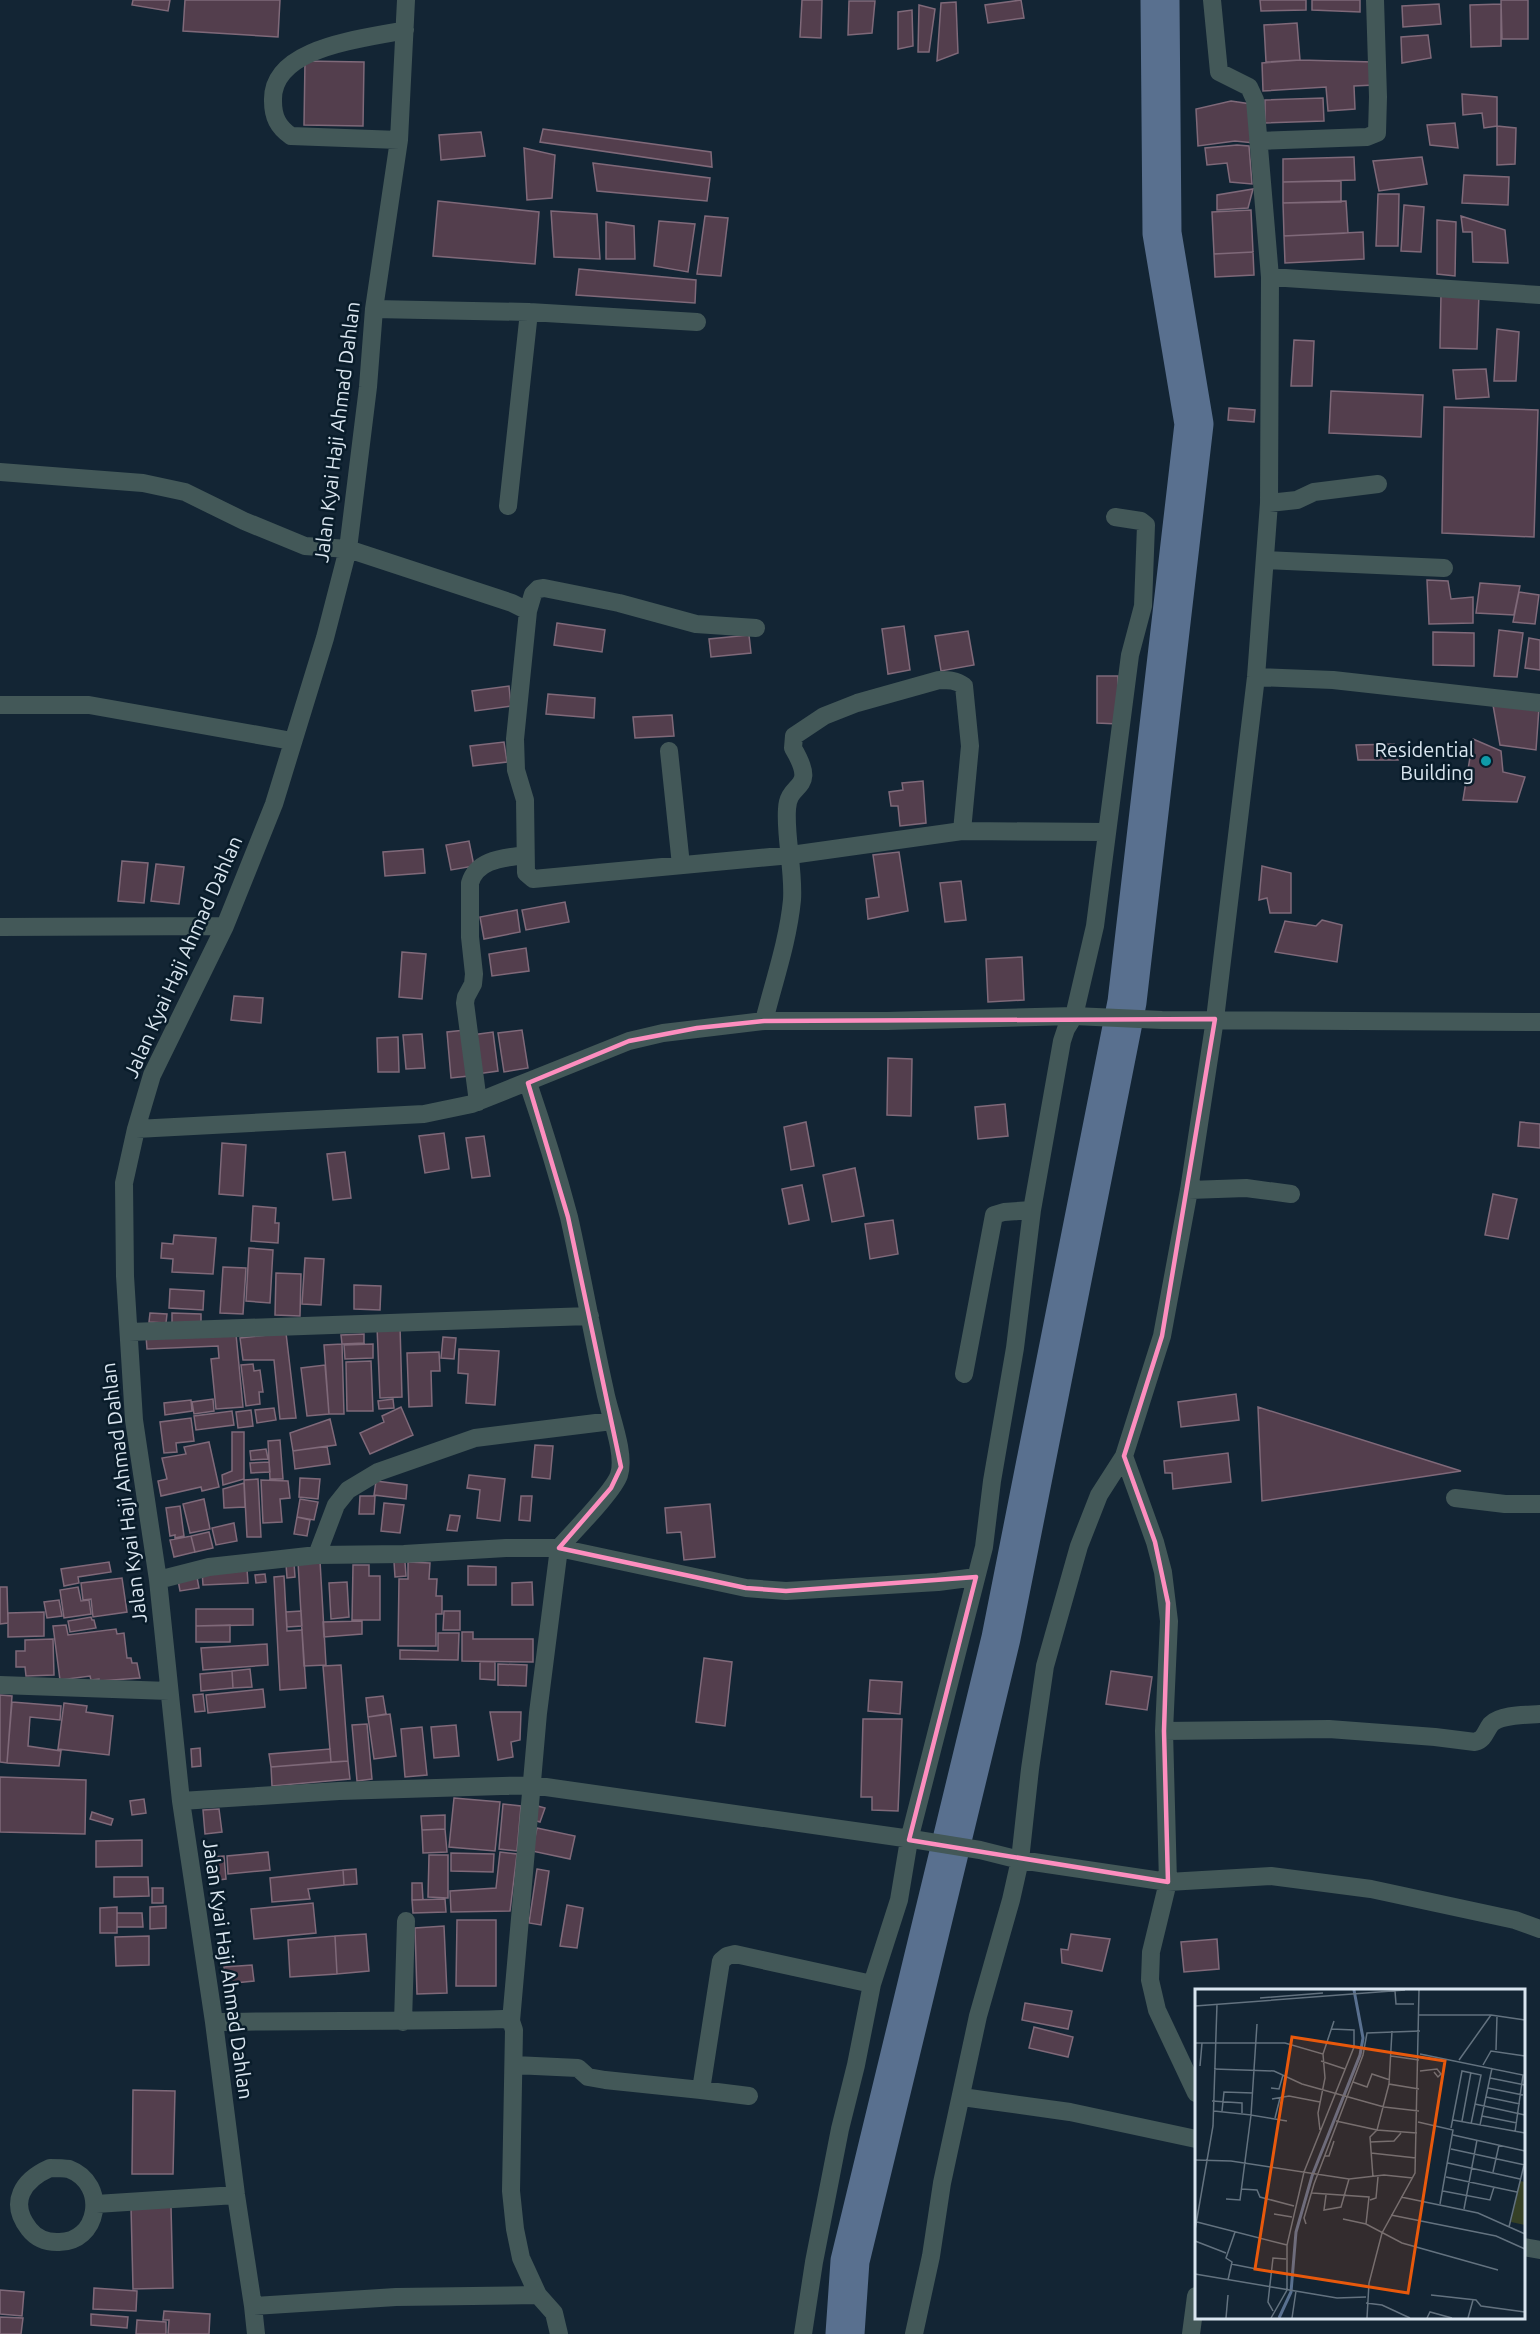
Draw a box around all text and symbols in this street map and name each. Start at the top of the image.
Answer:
street label: Jalan Kyai Haji Ahmad Dahlan [309,300,364,564]
place label: Residential Building [1375,738,1474,784]
marker: Residential Building [1479,754,1493,768]
street label: Jalan Kyai Haji Ahmad Dahlan [119,832,246,1081]
street label: Jalan Kyai Haji Ahmad Dahlan [96,1361,151,1625]
street label: Jalan Kyai Haji Ahmad Dahlan [199,1837,258,2101]
inset map [1195,1989,1525,2319]

